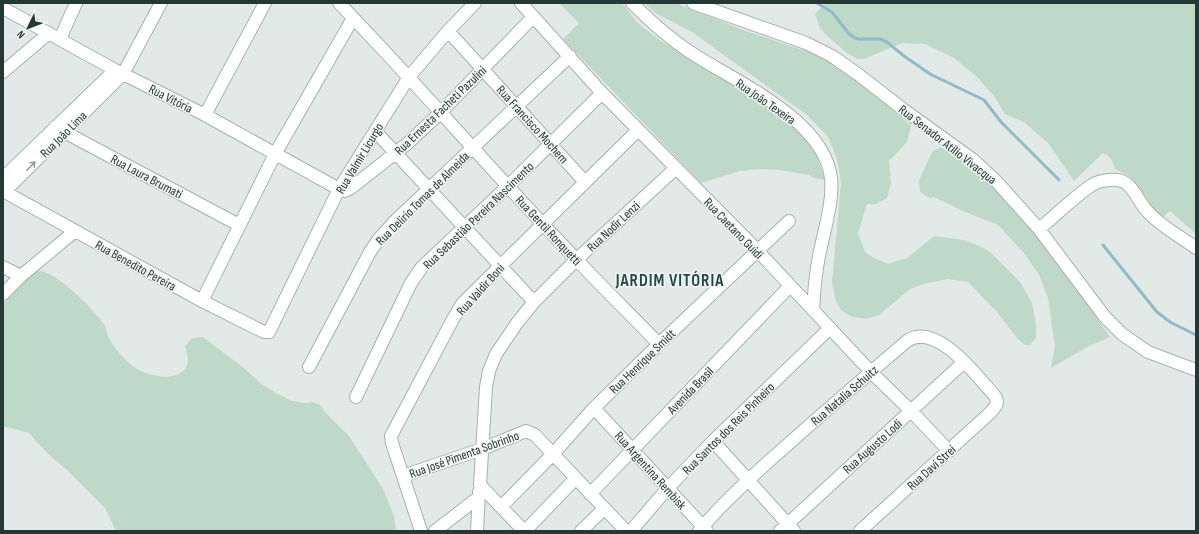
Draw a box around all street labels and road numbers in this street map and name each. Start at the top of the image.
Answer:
street label: Rua Ernesta Facheti Pazulini [391,63,490,159]
street label: Rua João Texeira [732,75,798,128]
street label: Rua Vitória [146,81,195,117]
street label: Rua Francisco Mochem [493,82,572,167]
street label: Rua Senador Atilio Vivacqua [895,102,1000,188]
street label: Rua João Lima [37,108,90,161]
street label: Rua Valmir Licurgo [332,120,387,197]
street label: Rua Delirio Tomas de Almeida [372,148,473,249]
street label: Rua Laura Brumati [108,151,185,203]
street label: Rua Sebastião Pereira Nascimento [420,159,538,273]
street label: Rua Gentil Ronquetti [512,192,585,269]
street label: Rua Caetano Guidi [700,195,766,263]
street label: Rua Nodir Lenzi [584,198,644,255]
street label: Rua Benedito Pereira [92,237,179,295]
street label: Rua Valdir Boni [453,260,508,319]
street label: Rua Henrique Smidt [606,326,679,397]
street label: Rua Natalia Schuitz [808,362,882,429]
street label: Avenida Brasil [663,364,717,419]
street label: Rua Santos dos Reis Pinheiro [679,379,778,478]
street label: Rua Augusto Lodi [840,416,906,477]
street label: Rua José Pimenta Sobrinho [407,428,521,482]
street label: Rua Argentina Rembisk [611,428,690,513]
street label: Rua Davi Strei [904,442,959,494]

